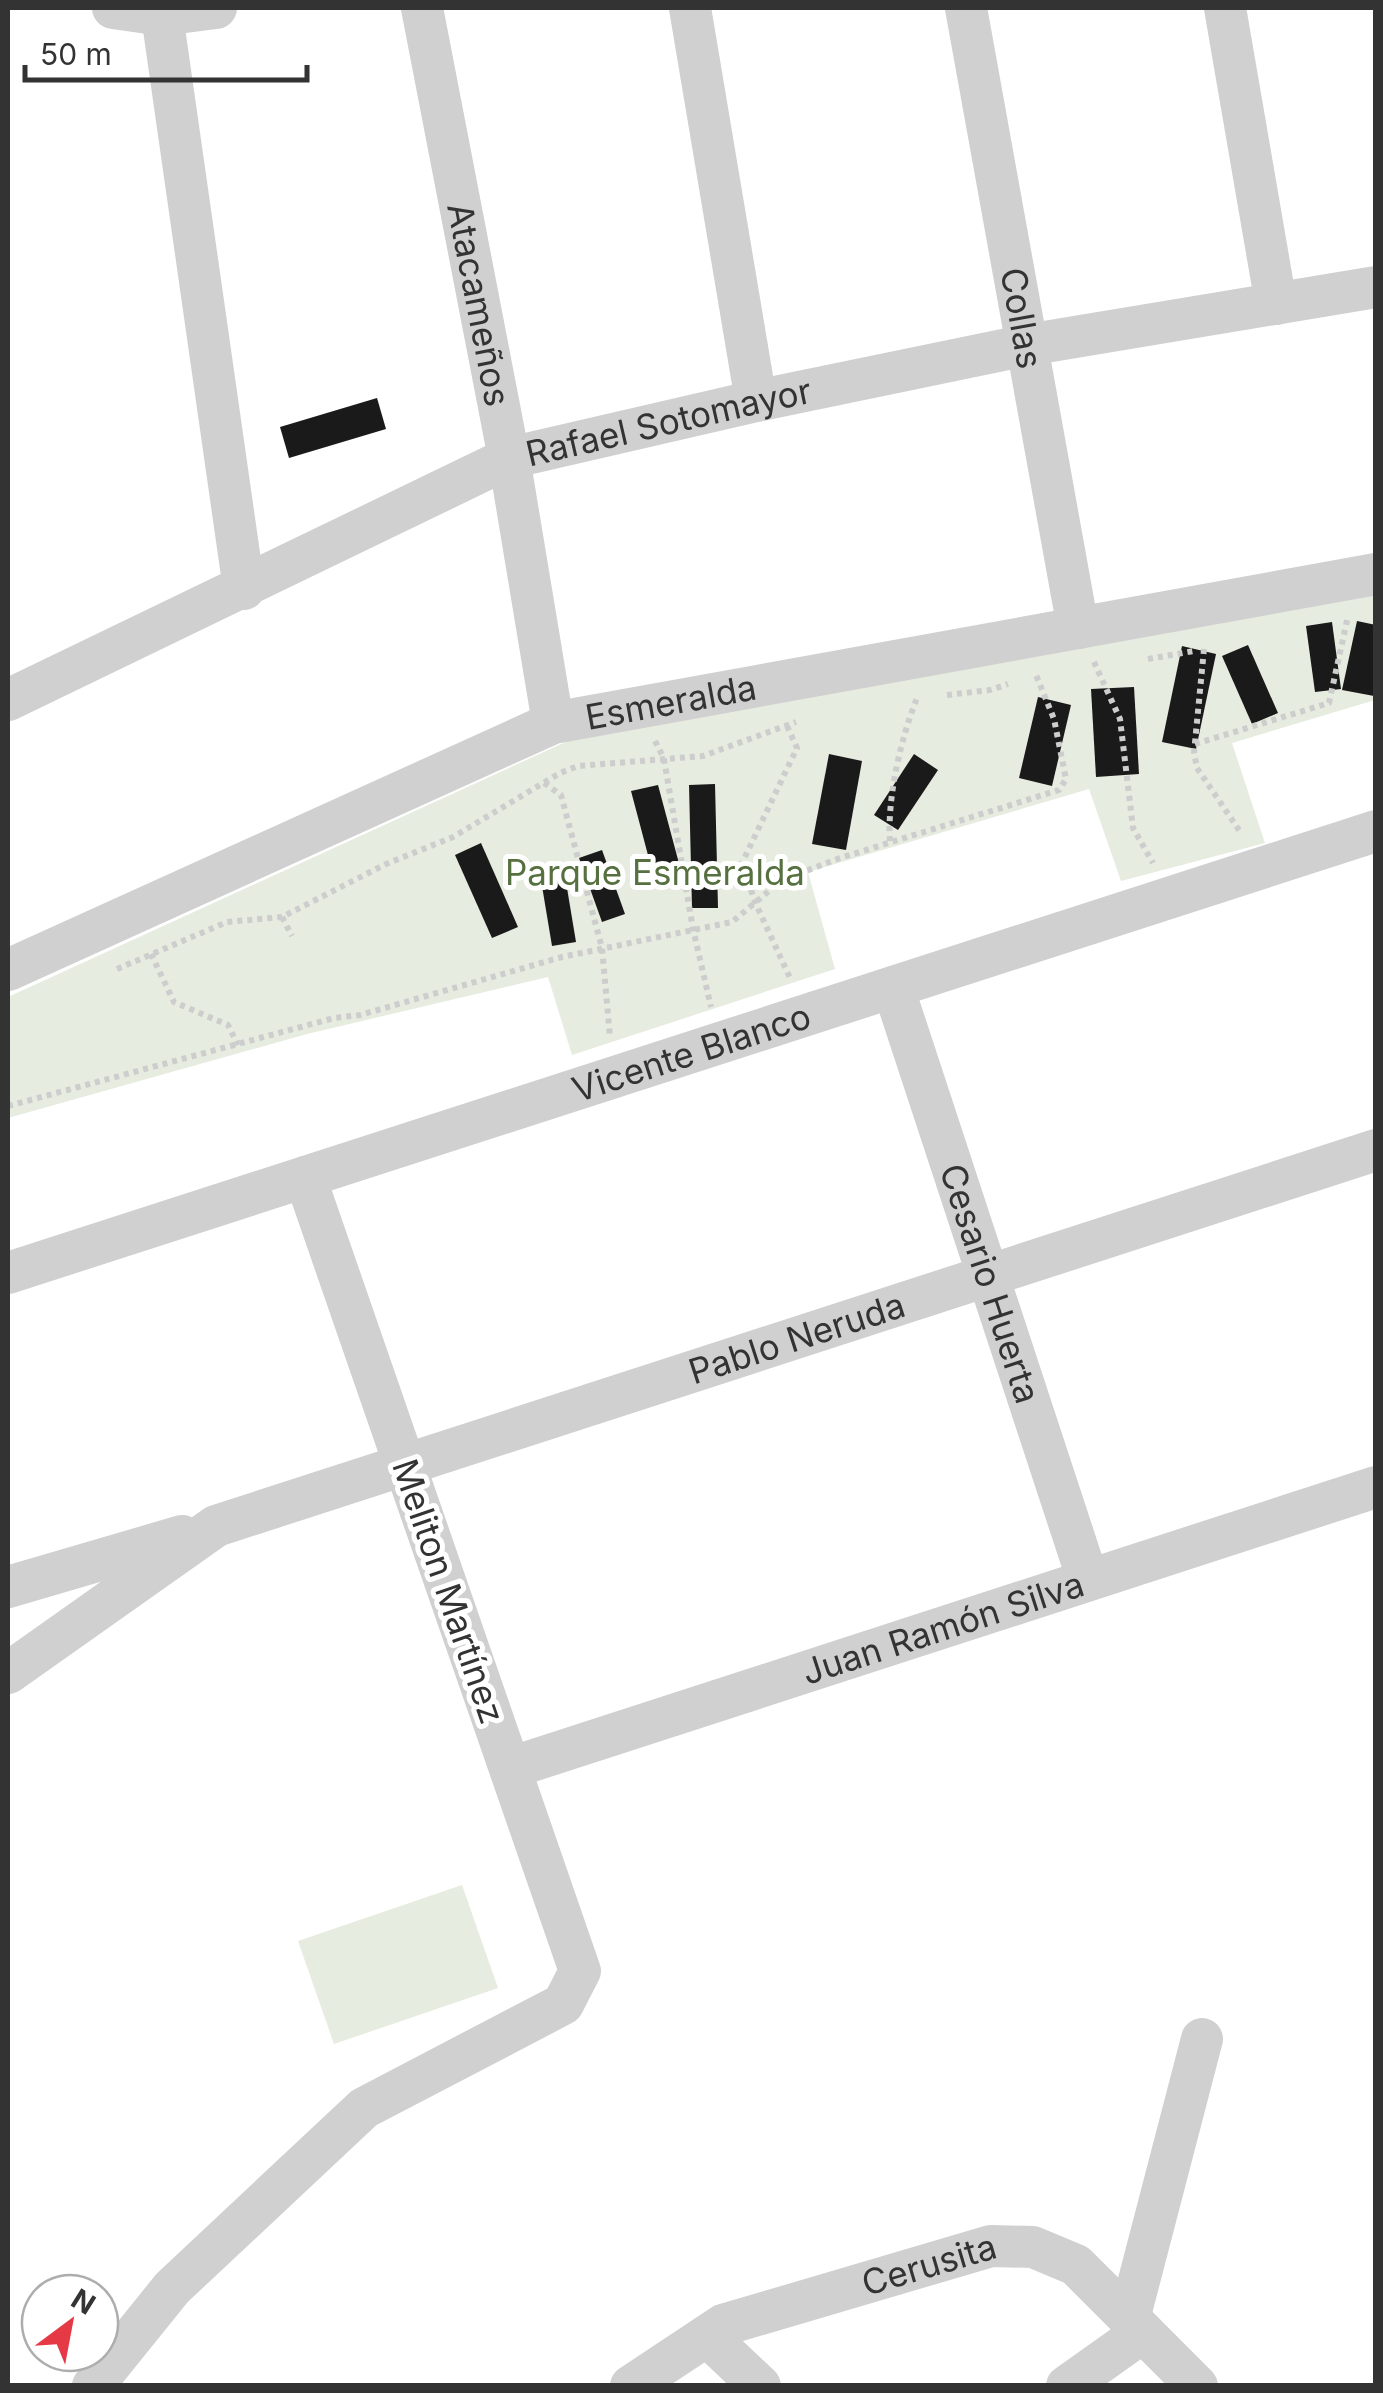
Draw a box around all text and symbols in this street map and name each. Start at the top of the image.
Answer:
scale bar [25,20,308,82]
text: 50 m [40,36,112,72]
street label: Atacameños [439,199,519,410]
street label: Collas [992,264,1052,372]
street label: Rafael Sotomayor [522,369,815,474]
street label: Esmeralda [582,666,760,738]
park label: Parque Esmeralda [505,851,805,893]
street label: Vicente Blanco [567,994,816,1110]
street label: Cesario Huerta [932,1158,1049,1408]
street label: Pablo Neruda [683,1283,910,1392]
street label: Meliton Martínez [384,1453,514,1729]
street label: Juan Ramón Silva [797,1562,1089,1693]
street label: Cerusita [857,2225,1001,2304]
north arrow [20,2273,120,2373]
text: N [65,2282,101,2322]

